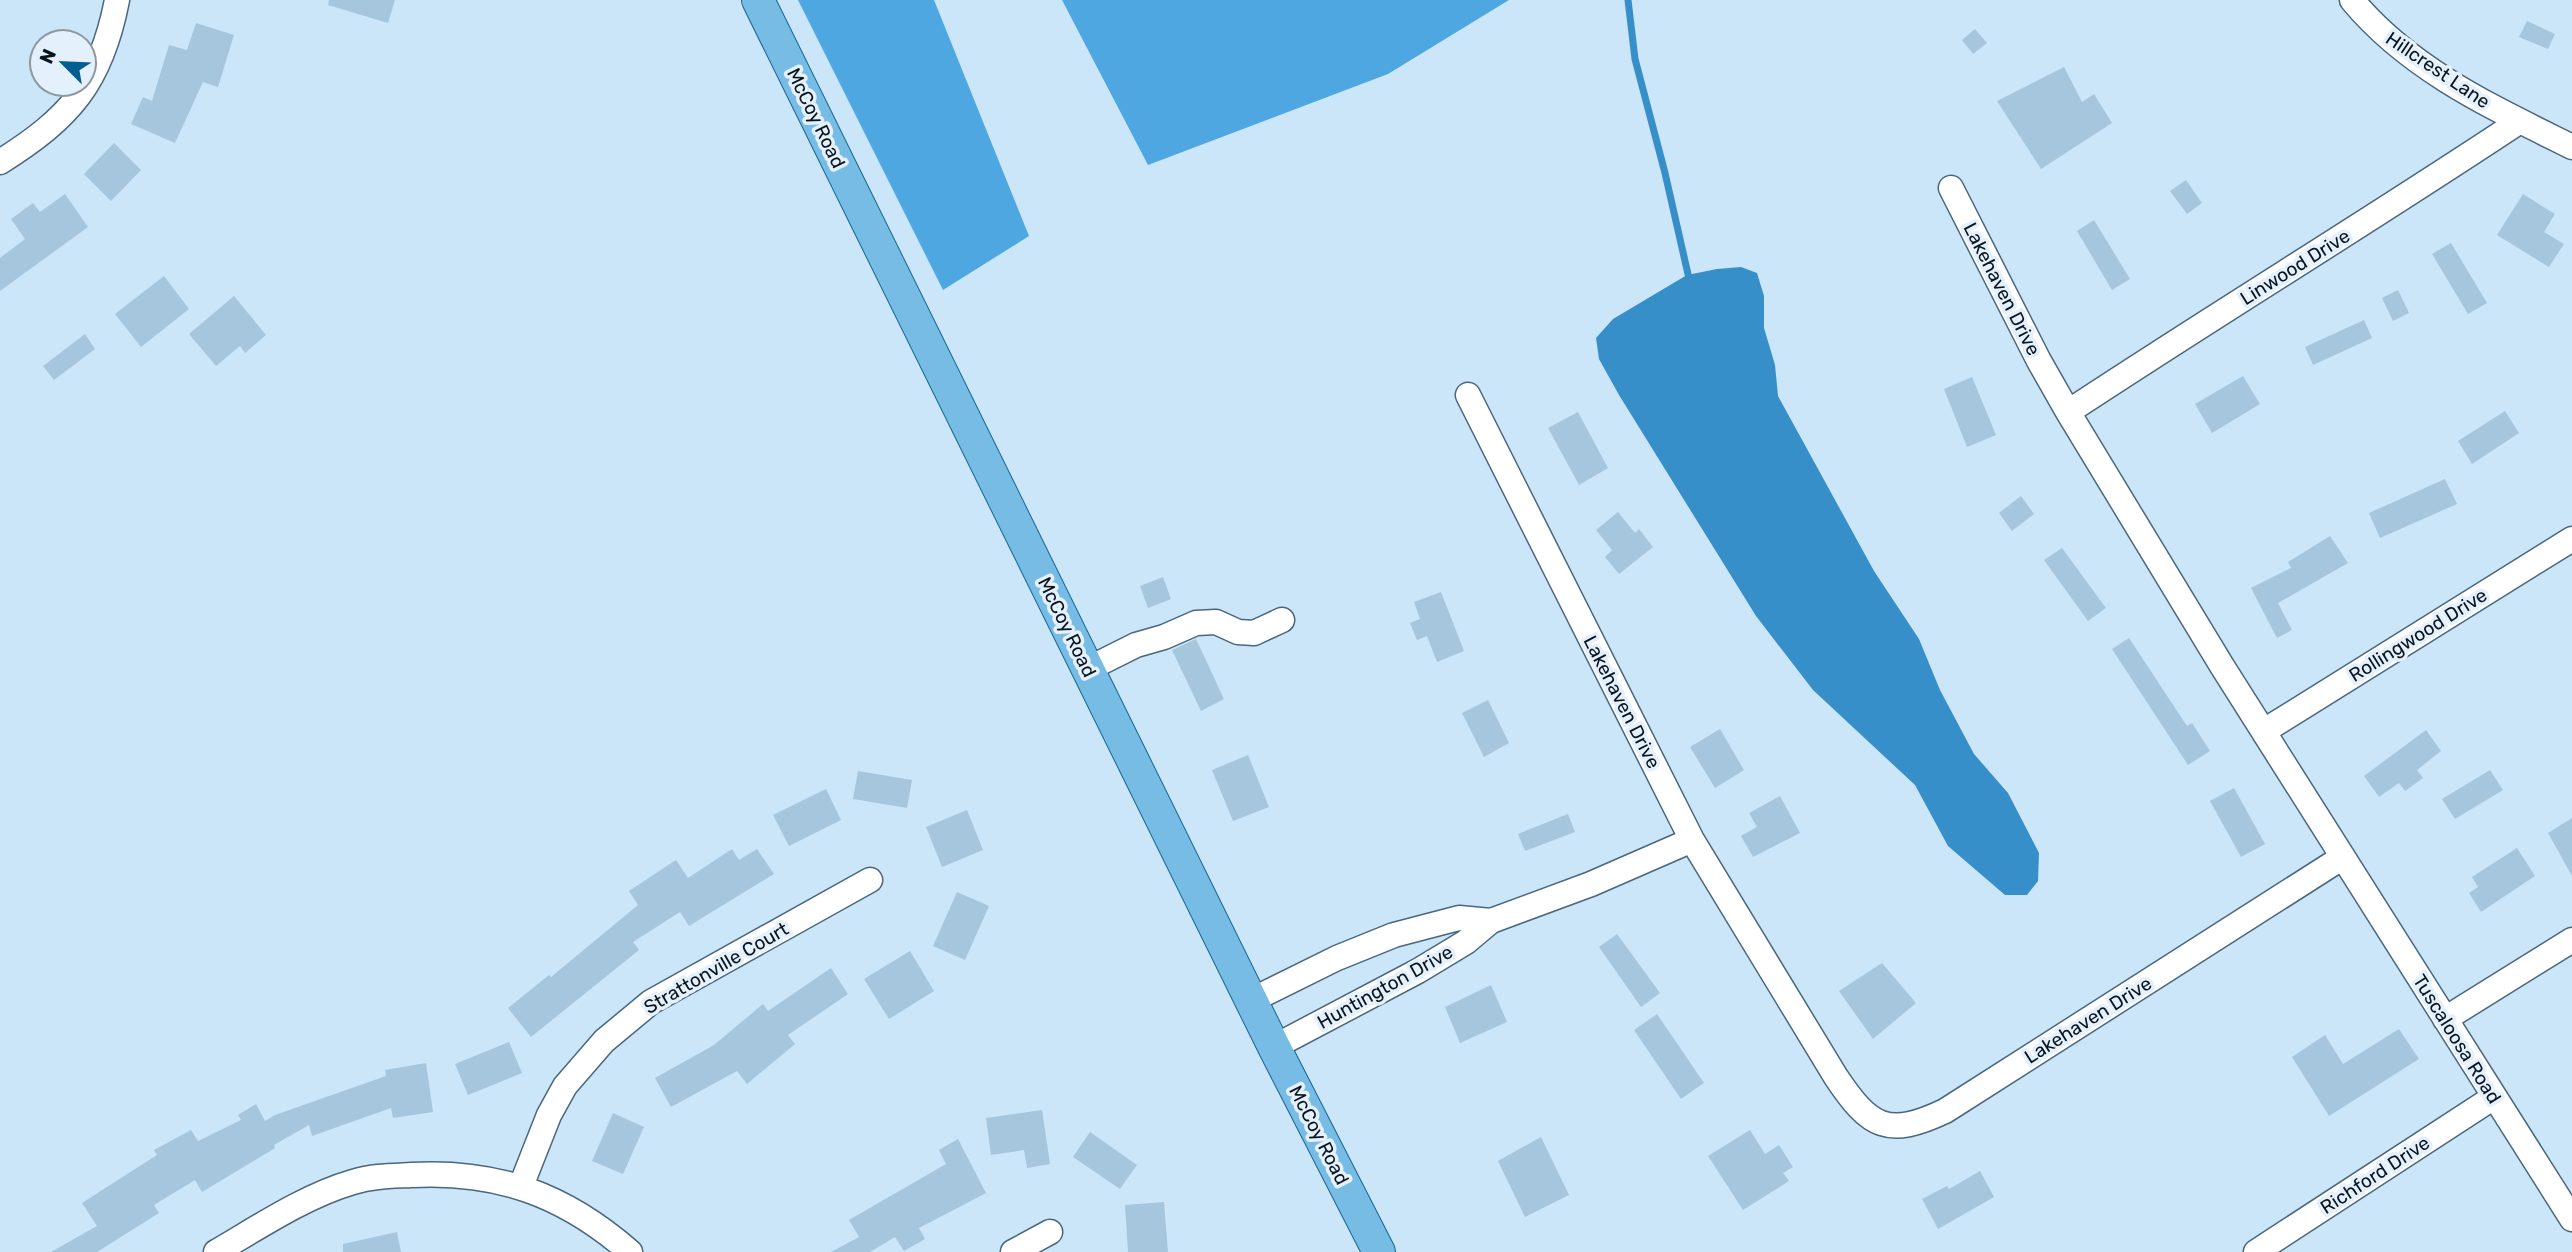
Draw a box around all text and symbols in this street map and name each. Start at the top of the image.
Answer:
street label: Hillcrest Lane [2382,27,2494,113]
north arrow [28,28,98,98]
text: N [35,45,61,67]
street label: McCoy Road [782,64,850,172]
street label: Lakehaven Drive [1959,219,2045,359]
street label: Linwood Drive [2236,224,2354,310]
street label: McCoy Road [1033,573,1101,681]
street label: Rollingwood Drive [2345,583,2491,687]
street label: Lakehaven Drive [1579,632,1665,772]
street label: Strattonville Court [640,917,793,1019]
street label: Huntington Drive [1313,940,1457,1034]
street label: Tuscaloosa Road [2408,970,2506,1108]
street label: Lakehaven Drive [2020,972,2156,1068]
street label: McCoy Road [1284,1081,1354,1189]
street label: Richford Drive [2316,1131,2434,1219]

